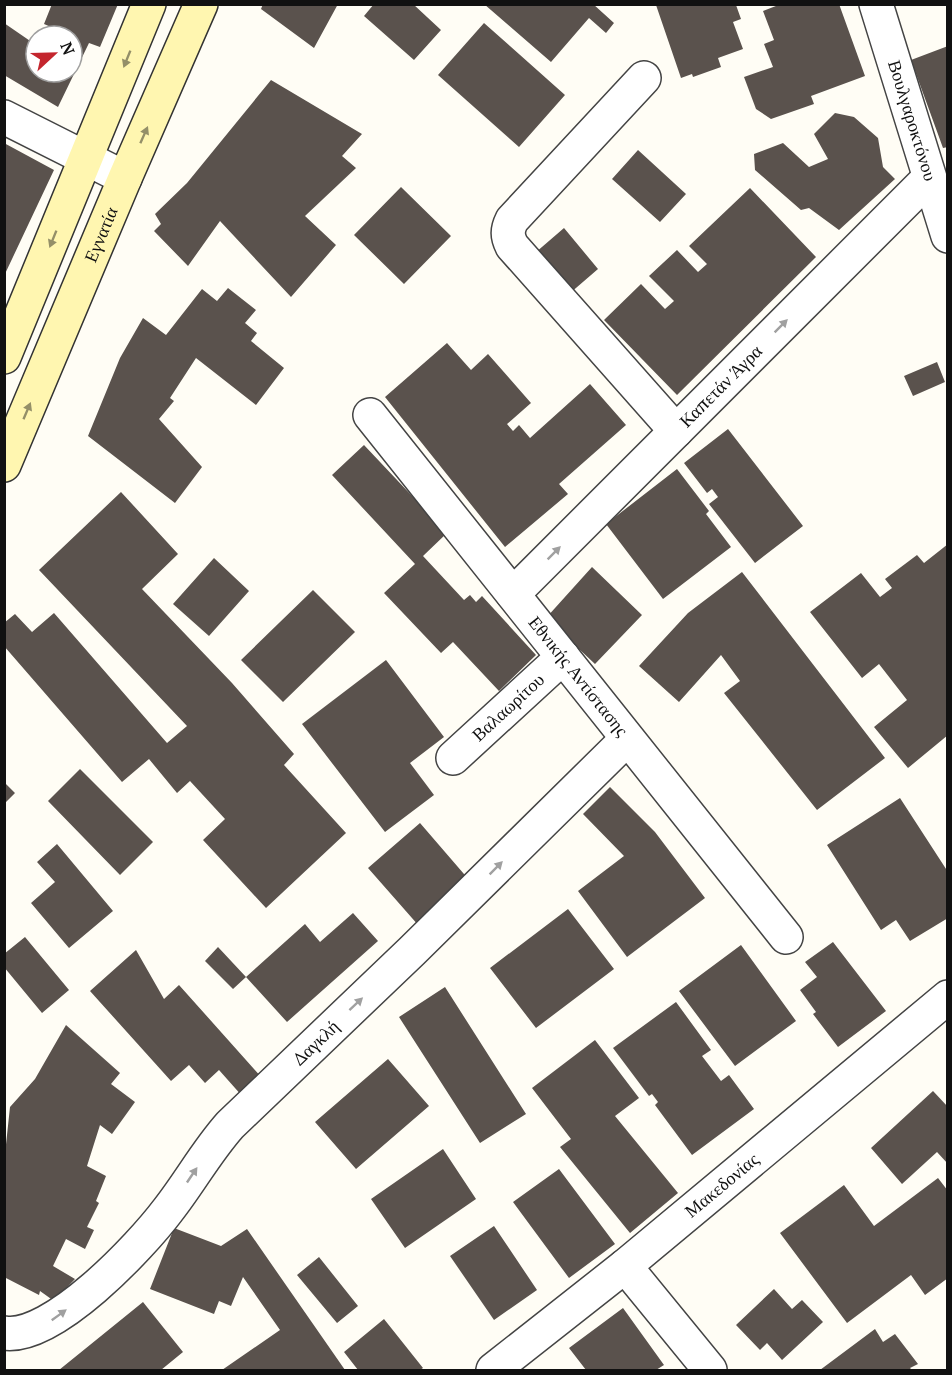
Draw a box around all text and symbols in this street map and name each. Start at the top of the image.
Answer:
north arrow [24,24,84,84]
text: N [55,39,80,58]
one-way arrow [122,50,132,68]
street label: Βουλγαροκτόνου [883,57,943,184]
one-way arrow [139,125,149,143]
street label: Εγνατία [78,202,123,266]
one-way arrow [48,230,57,248]
one-way arrow [773,319,787,333]
street label: Καπετάν Άγρα [674,338,767,432]
one-way arrow [23,402,32,420]
one-way arrow [547,546,562,560]
street label: Εθνικής Αντίστασης [524,611,634,741]
street label: Βαλαωρίτου [466,667,549,746]
one-way arrow [488,862,502,876]
one-way arrow [349,998,363,1012]
street label: Δαγκλή [287,1014,344,1070]
street label: Μακεδονίας [679,1147,763,1222]
one-way arrow [186,1167,198,1183]
one-way arrow [50,1309,66,1321]

